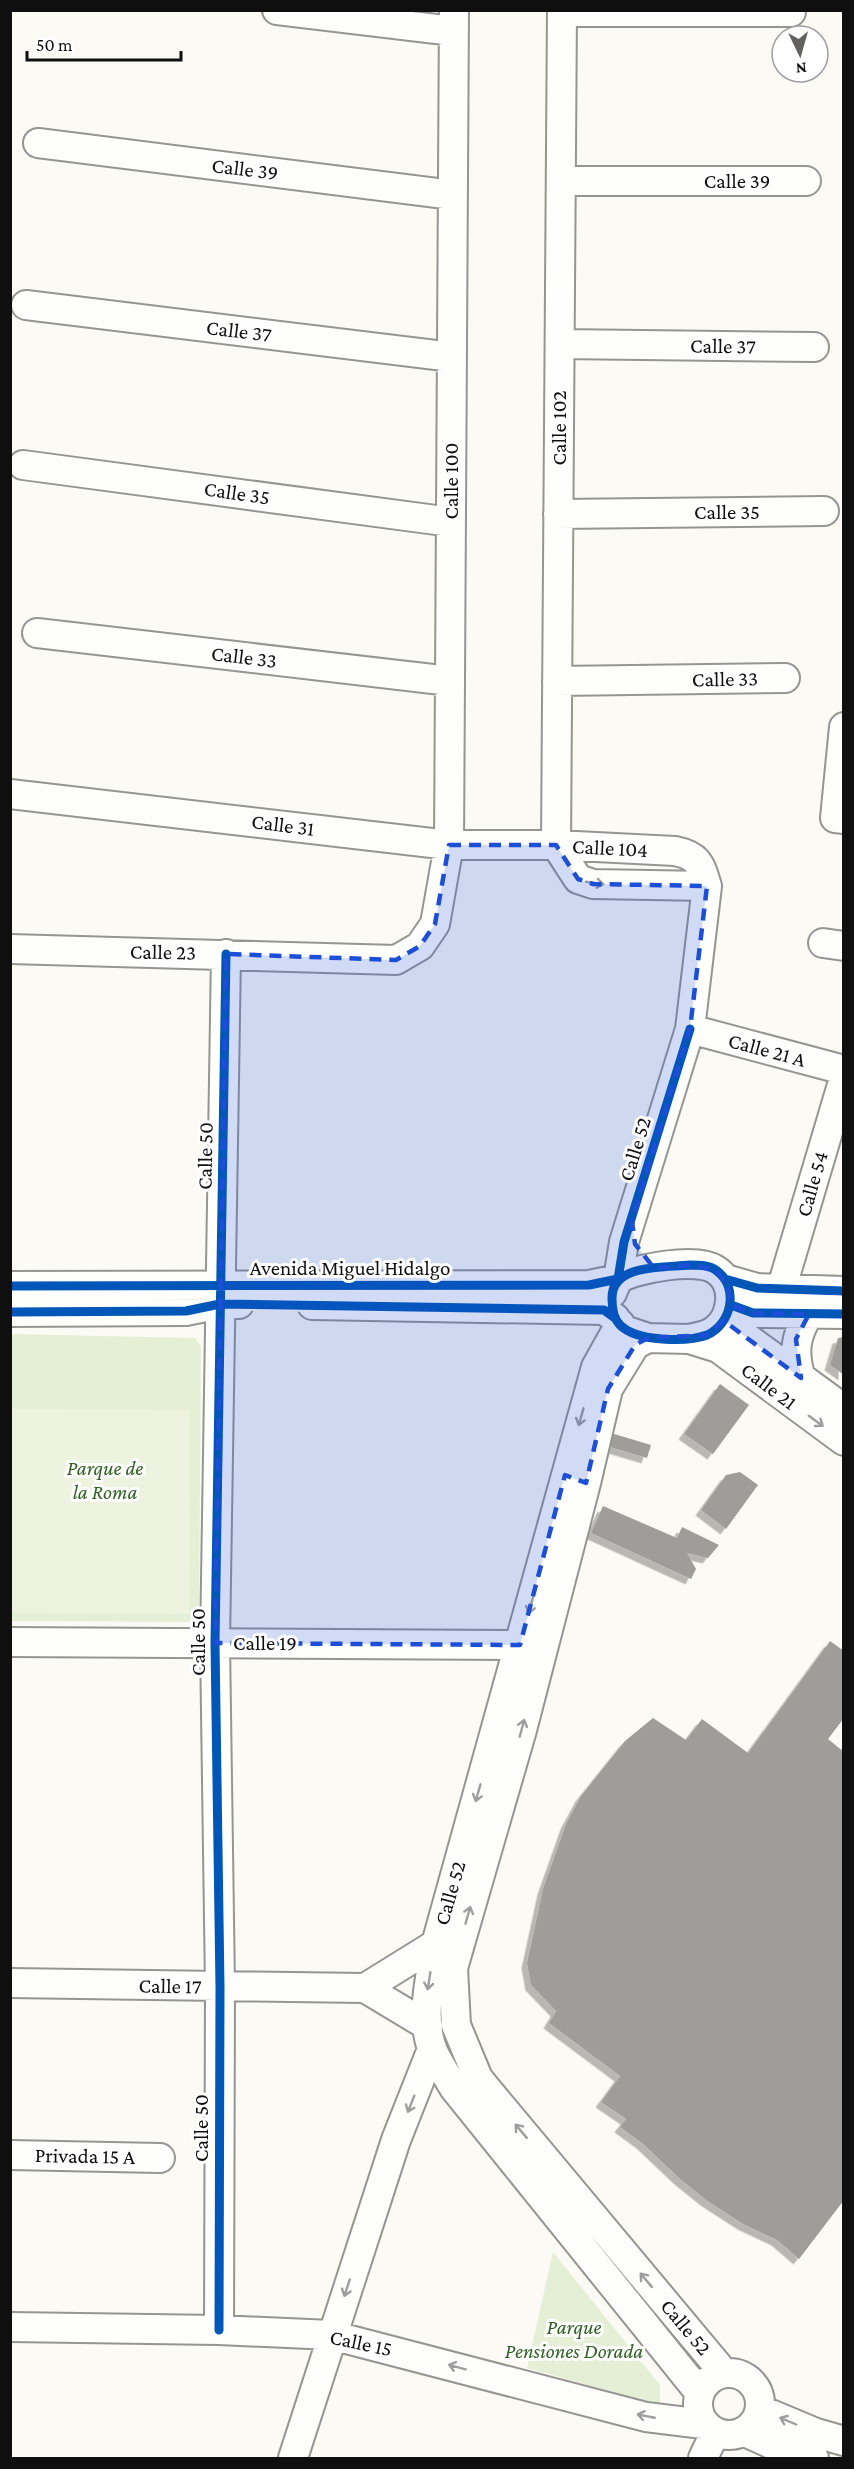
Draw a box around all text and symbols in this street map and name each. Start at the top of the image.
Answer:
scale bar [27,24,182,62]
north arrow [770,24,830,84]
text: 50 m [36,35,73,55]
text: N [795,60,807,77]
street label: Calle 39 [210,153,280,185]
street label: Calle 39 [704,169,770,193]
street label: Calle 37 [205,315,273,347]
street label: Calle 37 [690,333,756,359]
street label: Calle 102 [547,391,571,465]
street label: Calle 100 [439,443,463,519]
street label: Calle 35 [203,477,271,509]
street label: Calle 35 [694,500,760,524]
street label: Calle 33 [210,641,278,673]
street label: Calle 33 [692,666,758,692]
street label: Calle 31 [250,809,316,841]
street label: Calle 104 [572,834,648,862]
one-way arrow [585,877,604,888]
street label: Calle 23 [130,939,196,965]
street label: Calle 21 A [726,1028,808,1072]
street label: Calle 52 [614,1114,656,1184]
street label: Calle 50 [192,1122,218,1190]
street label: Calle 54 [791,1149,833,1219]
street label: Avenida Miguel Hidalgo [250,1256,450,1280]
street label: Calle 21 [737,1357,801,1415]
one-way arrow [575,1407,587,1426]
one-way arrow [807,1414,823,1427]
park label: Parque de la Roma [67,1456,143,1504]
one-way arrow [524,1595,536,1614]
street label: Calle 50 [186,1608,210,1676]
street label: Calle 19 [233,1631,297,1655]
one-way arrow [517,1719,529,1738]
one-way arrow [472,1783,484,1802]
street label: Calle 52 [429,1858,471,1928]
one-way arrow [463,1906,475,1925]
one-way arrow [424,1971,435,1991]
street label: Calle 17 [138,1973,202,1999]
street label: Calle 50 [189,2094,213,2162]
one-way arrow [405,2094,416,2112]
one-way arrow [514,2123,527,2139]
street label: Privada 15 A [35,2143,135,2169]
one-way arrow [639,2273,653,2288]
one-way arrow [341,2278,352,2297]
street label: Calle 52 [656,2294,716,2360]
park label: Parque Pensiones Dorada [505,2315,643,2363]
street label: Calle 15 [328,2325,394,2361]
one-way arrow [448,2360,467,2372]
one-way arrow [636,2410,656,2421]
one-way arrow [779,2415,798,2426]

